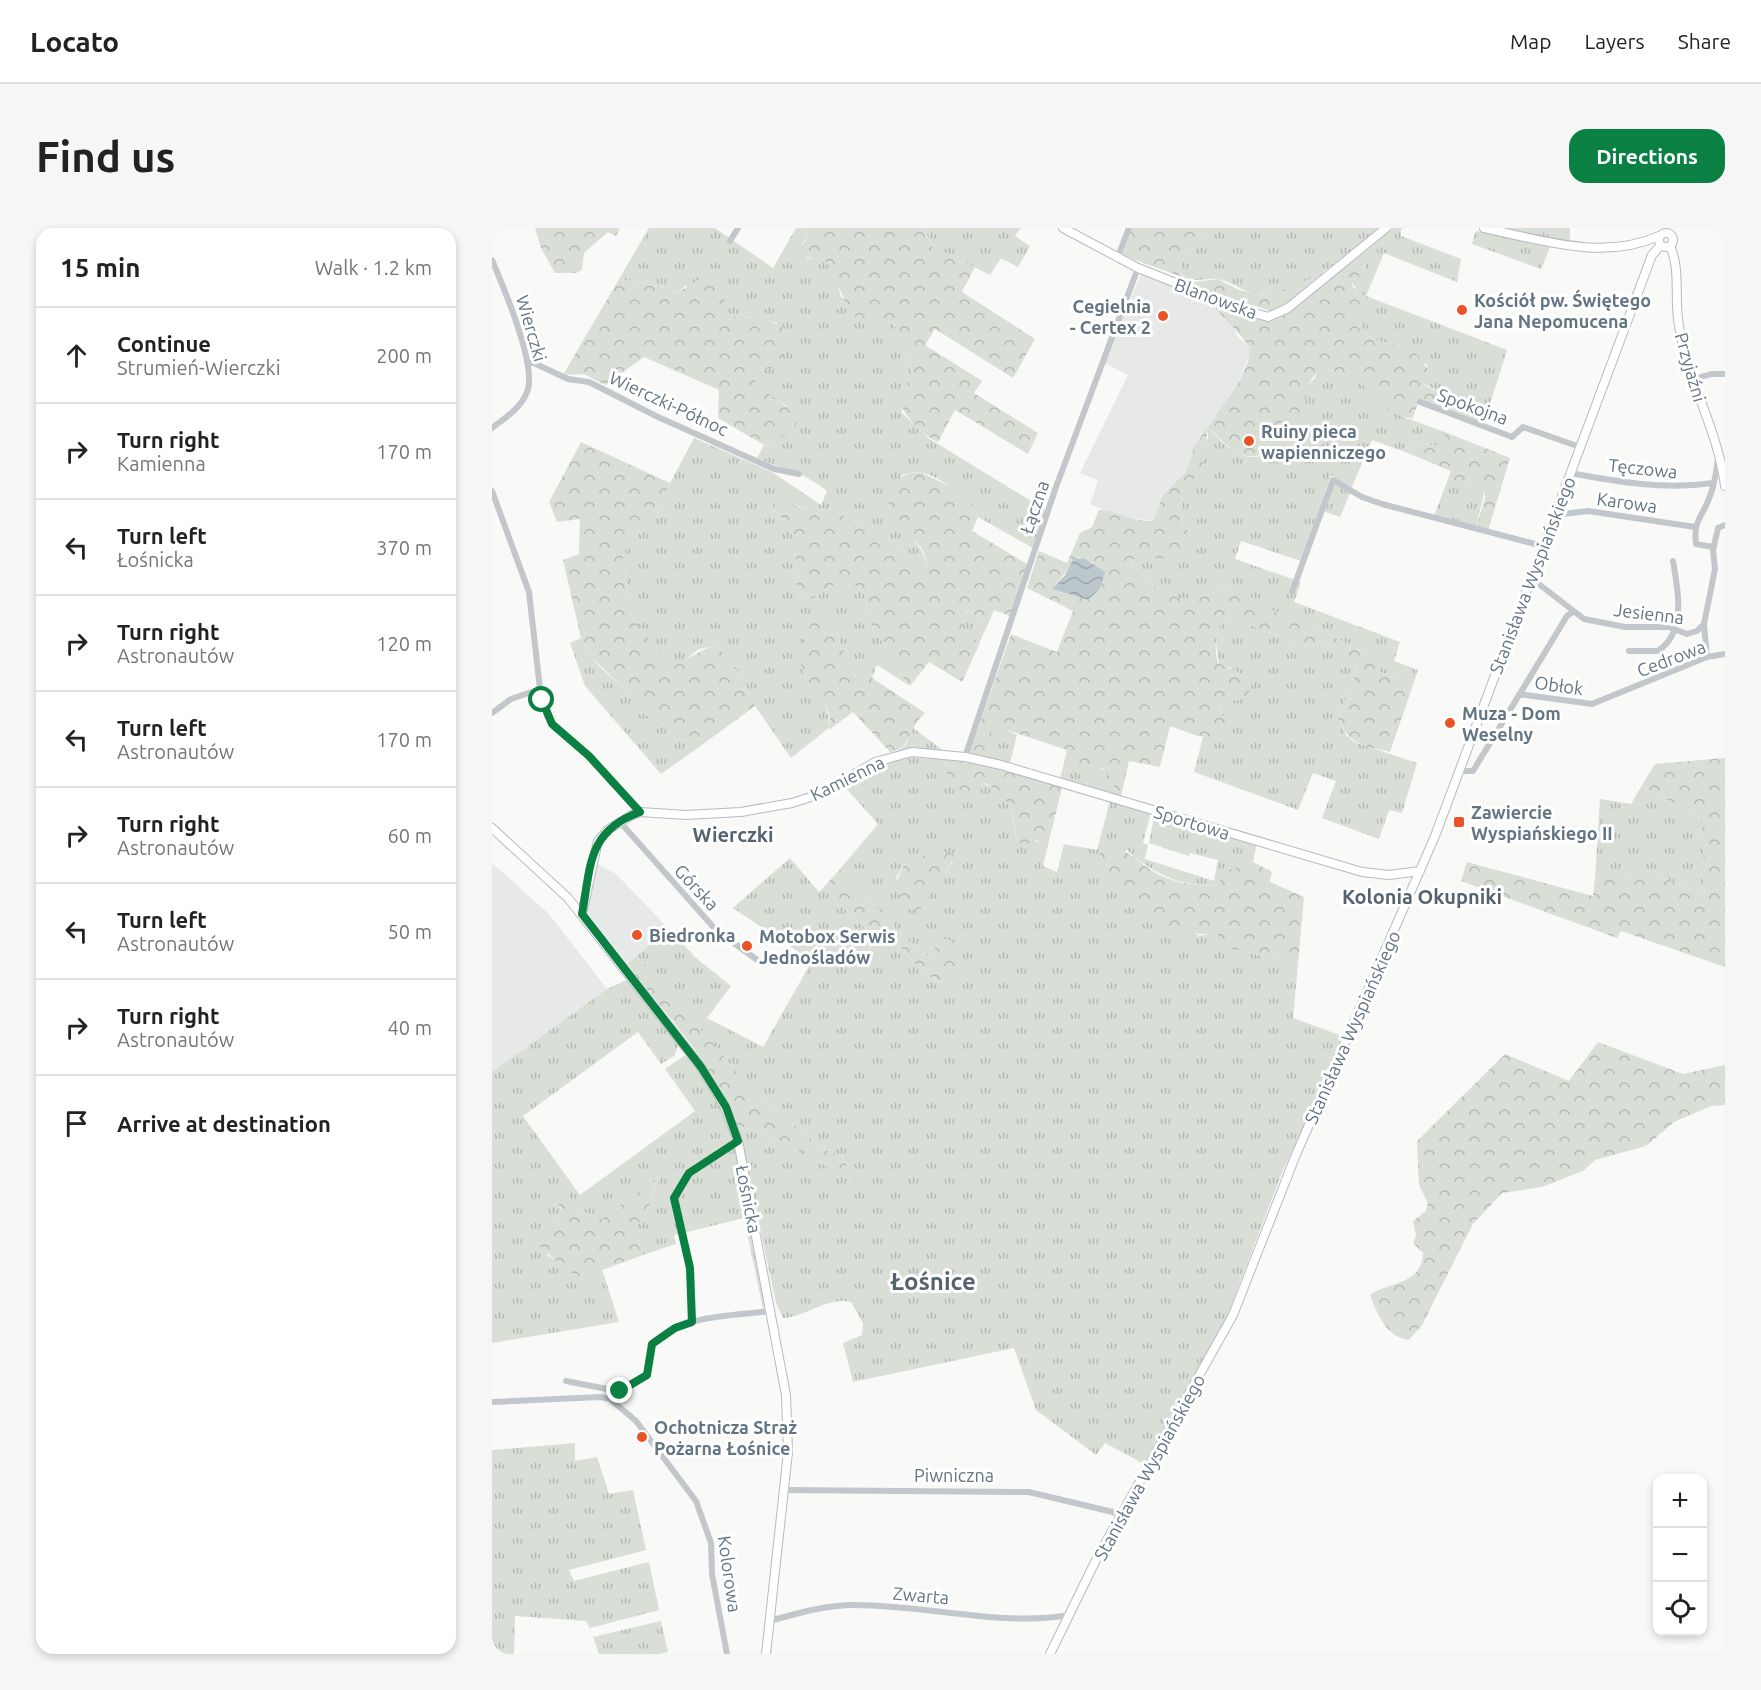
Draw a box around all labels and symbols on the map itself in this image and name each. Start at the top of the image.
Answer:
street label: Blanowska [1172,274,1260,322]
place label: Kościół pw. Świętego Jana Nepomucena [1474,289,1651,331]
street label: Wierczki [513,292,551,364]
place label: Cegielnia - Certex 2 [1070,296,1151,337]
marker: Kościół pw. Świętego Jana Nepomucena [1455,303,1469,317]
marker: Cegielnia - Certex 2 [1156,309,1170,323]
street label: Przyjaźni [1672,330,1710,404]
street label: Wierczki-Północ [607,367,731,439]
street label: Spokojna [1435,384,1511,428]
place label: Ruiny pieca wapienniczego [1261,421,1386,462]
marker: Ruiny pieca wapienniczego [1242,434,1256,448]
street label: Tęczowa [1608,454,1678,482]
street label: Stanisława Wyspiańskiego [1485,474,1579,676]
street label: Łączna [1016,478,1052,536]
street label: Karowa [1596,488,1658,516]
street label: Jesienna [1613,599,1685,627]
street label: Cedrowa [1634,636,1708,680]
street label: Obłok [1533,672,1585,698]
route start [528,686,554,712]
place label: Muza - Dom Weselny [1462,703,1561,744]
marker: Muza - Dom Weselny [1443,716,1457,730]
street label: Kamienna [807,752,887,804]
street label: Sportowa [1152,801,1232,843]
place label: Zawiercie Wyspiańskiego II [1471,802,1613,843]
marker: Zawiercie Wyspiańskiego II [1452,815,1466,829]
district label: Wierczki [692,823,774,846]
street label: Górska [671,860,723,914]
district label: Kolonia Okupniki [1342,885,1502,908]
place label: Biedronka [649,925,735,945]
place label: Motobox Serwis Jednośladów [759,926,896,967]
street label: Stanisława Wyspiańskiego [1300,927,1404,1127]
marker: Biedronka [630,928,644,942]
marker: Motobox Serwis Jednośladów [740,939,754,953]
street label: Łośnicka [733,1163,765,1235]
district label: Łośnice [890,1268,976,1295]
street label: Stanisława Wyspiańskiego [1090,1371,1208,1563]
route end [606,1377,632,1403]
place label: Ochotnicza Straż Pożarna Łośnice [654,1417,797,1458]
marker: Ochotnicza Straż Pożarna Łośnice [635,1430,649,1444]
street label: Piwniczna [914,1465,994,1485]
street label: Kolorowa [715,1534,745,1614]
street label: Zwarta [892,1583,950,1607]

